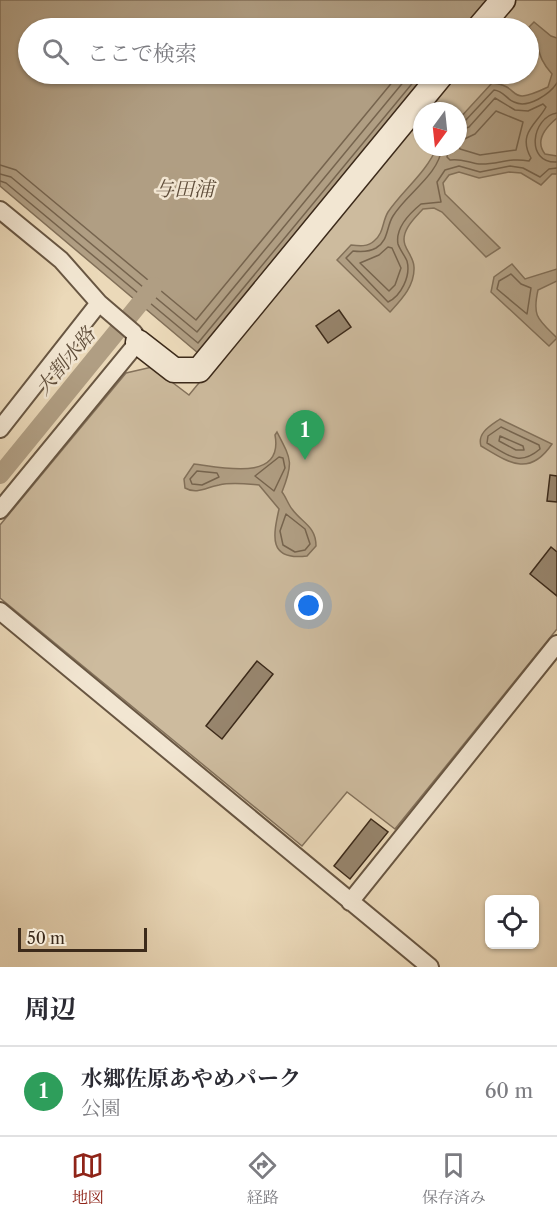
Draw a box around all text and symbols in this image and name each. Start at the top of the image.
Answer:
search box [18,18,539,84]
icon: search [39,35,72,68]
text: ここで検索 [87,40,197,67]
north arrow [413,102,467,156]
water label: 与田浦 [154,177,217,201]
water label: 大割水路 [30,321,101,399]
pin: 1 [286,410,324,460]
your location [294,591,323,620]
map controls [485,895,539,949]
button: locate [485,895,539,949]
scale bar [18,925,147,952]
text: 50 m [27,928,65,948]
text: 周辺 [24,993,76,1025]
text: 水郷佐原あやめパーク [81,1065,301,1092]
text: 1 [39,1079,48,1103]
text: 60 m [485,1079,533,1103]
text: 公園 [81,1096,121,1120]
tab: 地図 [71,1149,104,1208]
tab: 経路 [246,1149,279,1208]
tab: 保存済み [422,1149,486,1208]

